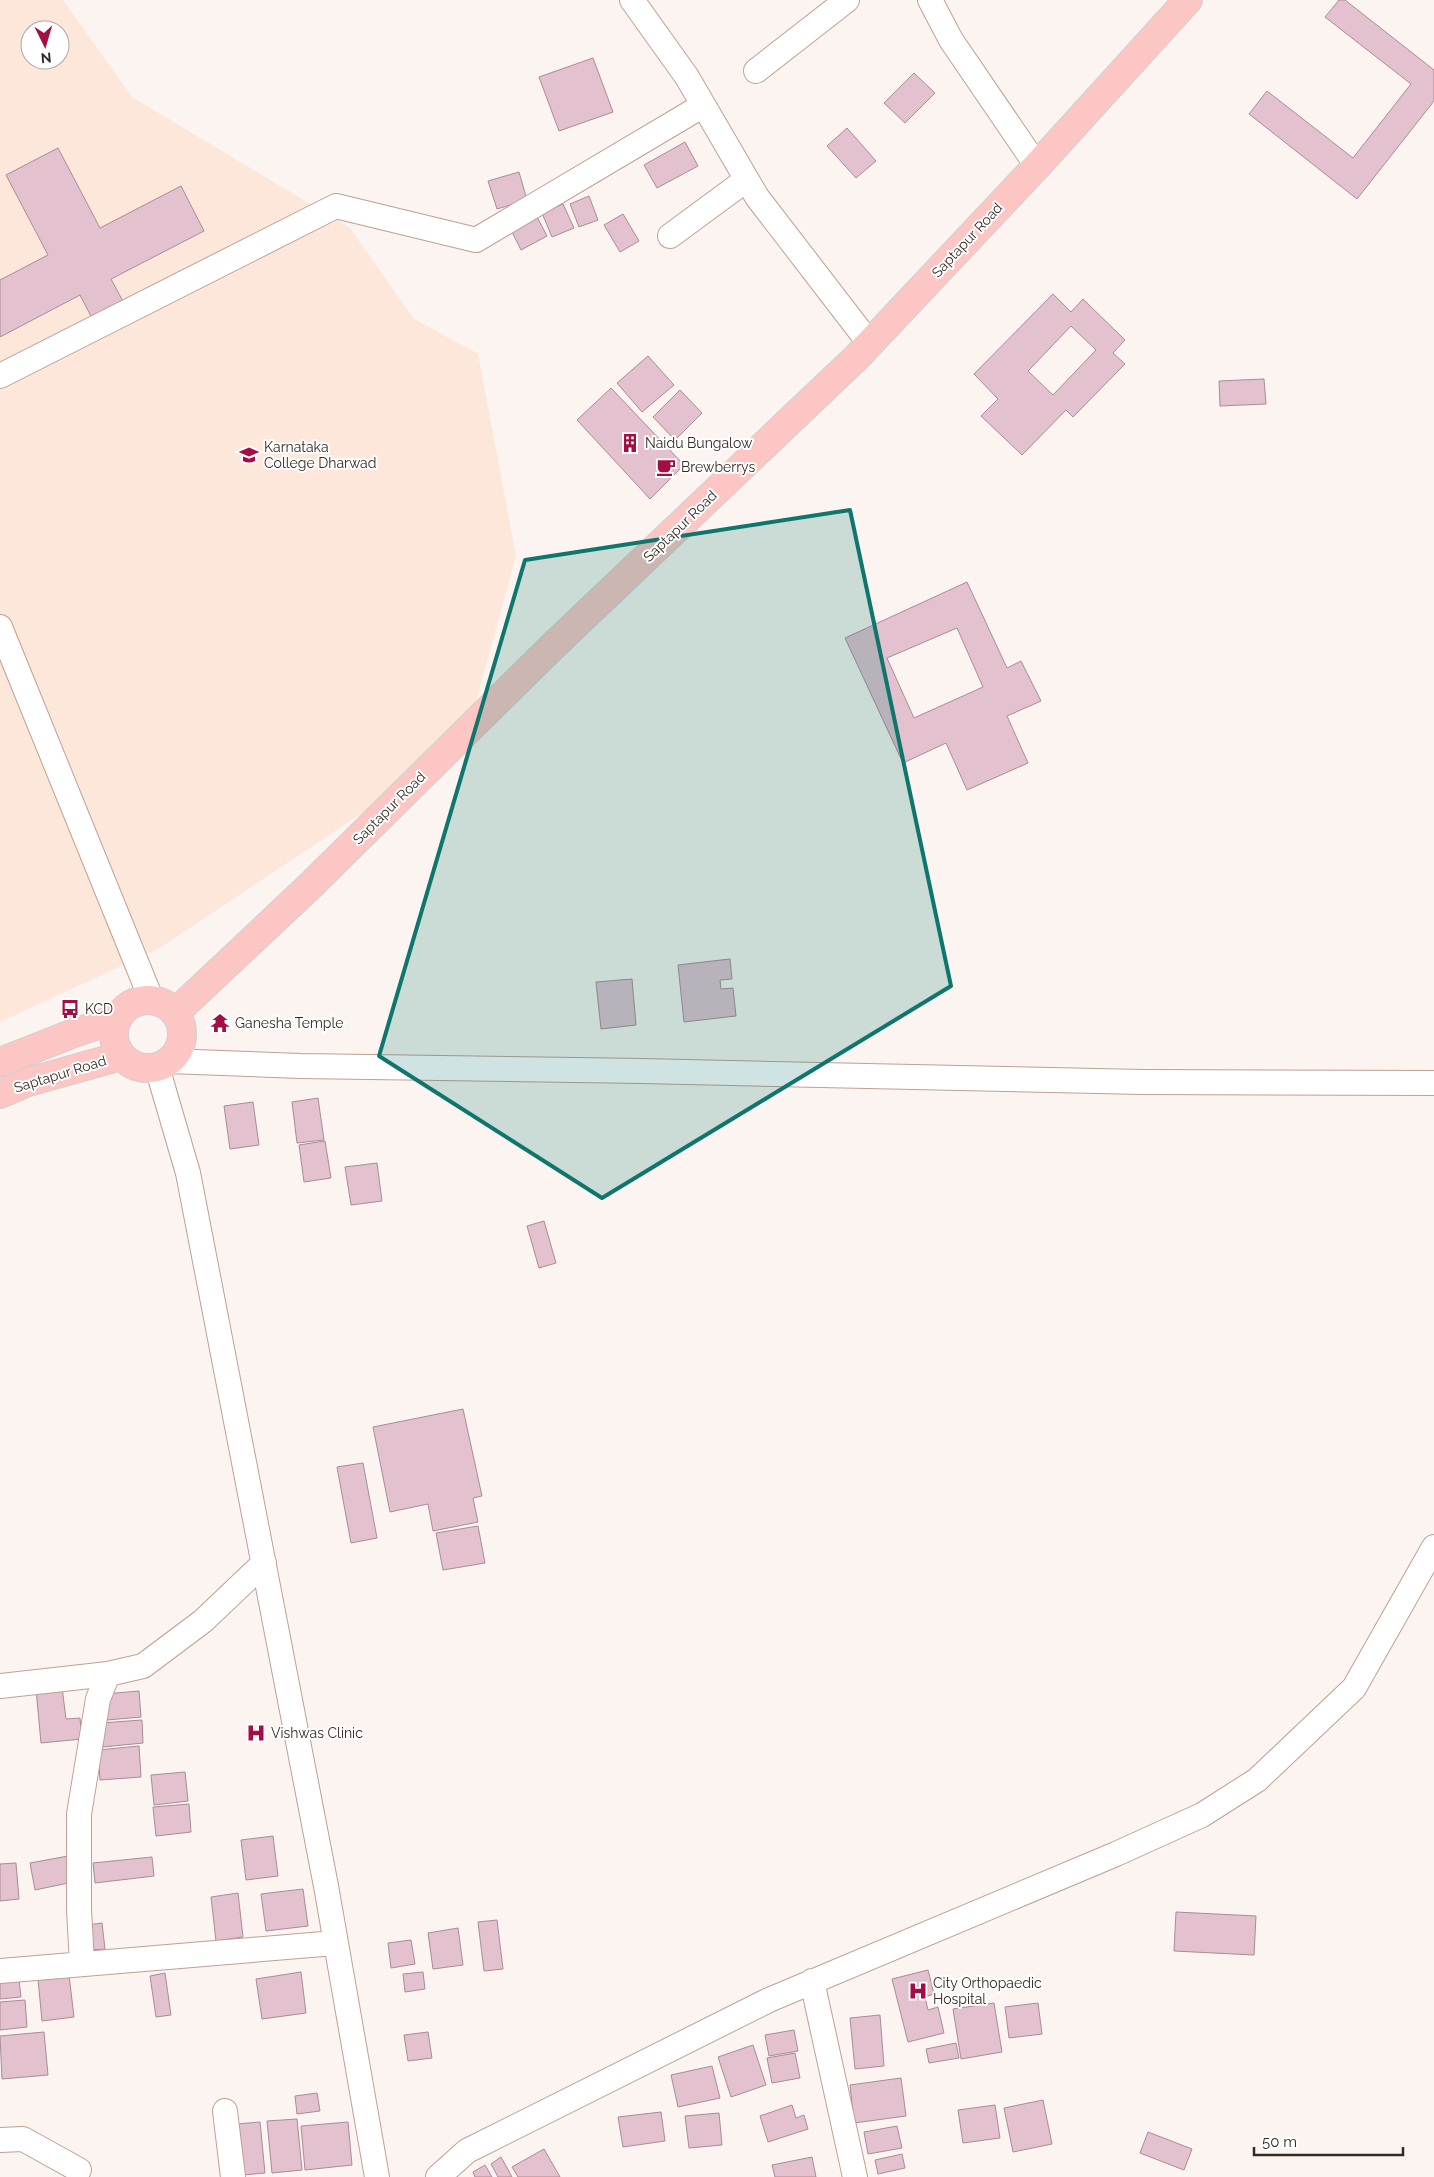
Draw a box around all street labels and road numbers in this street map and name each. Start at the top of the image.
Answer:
street label: Saptapur Road [929,200,1005,280]
street label: Saptapur Road [640,487,720,565]
street label: Saptapur Road [350,769,428,847]
street label: Saptapur Road [12,1052,108,1096]

